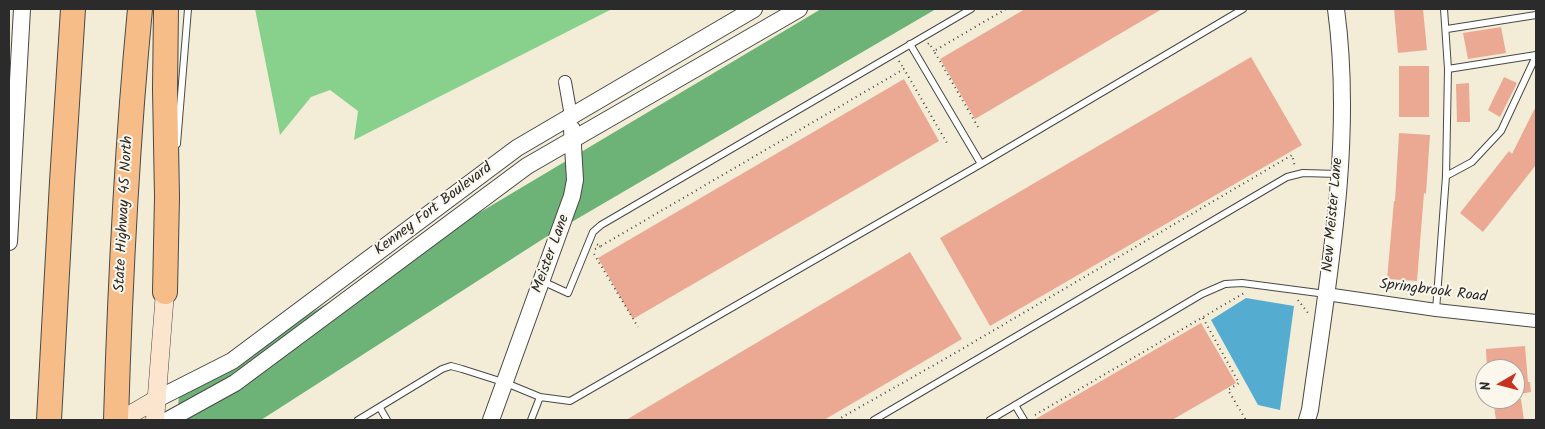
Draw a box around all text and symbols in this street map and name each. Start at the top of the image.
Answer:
street label: State Highway 45 North [112,135,138,293]
street label: New Meister Lane [1320,157,1348,273]
street label: Kenney Fort Boulevard [372,160,496,260]
street label: Meister Lane [530,212,574,296]
street label: Springbrook Road [1378,276,1488,308]
north arrow [1475,359,1525,409]
text: N [1475,380,1498,392]

